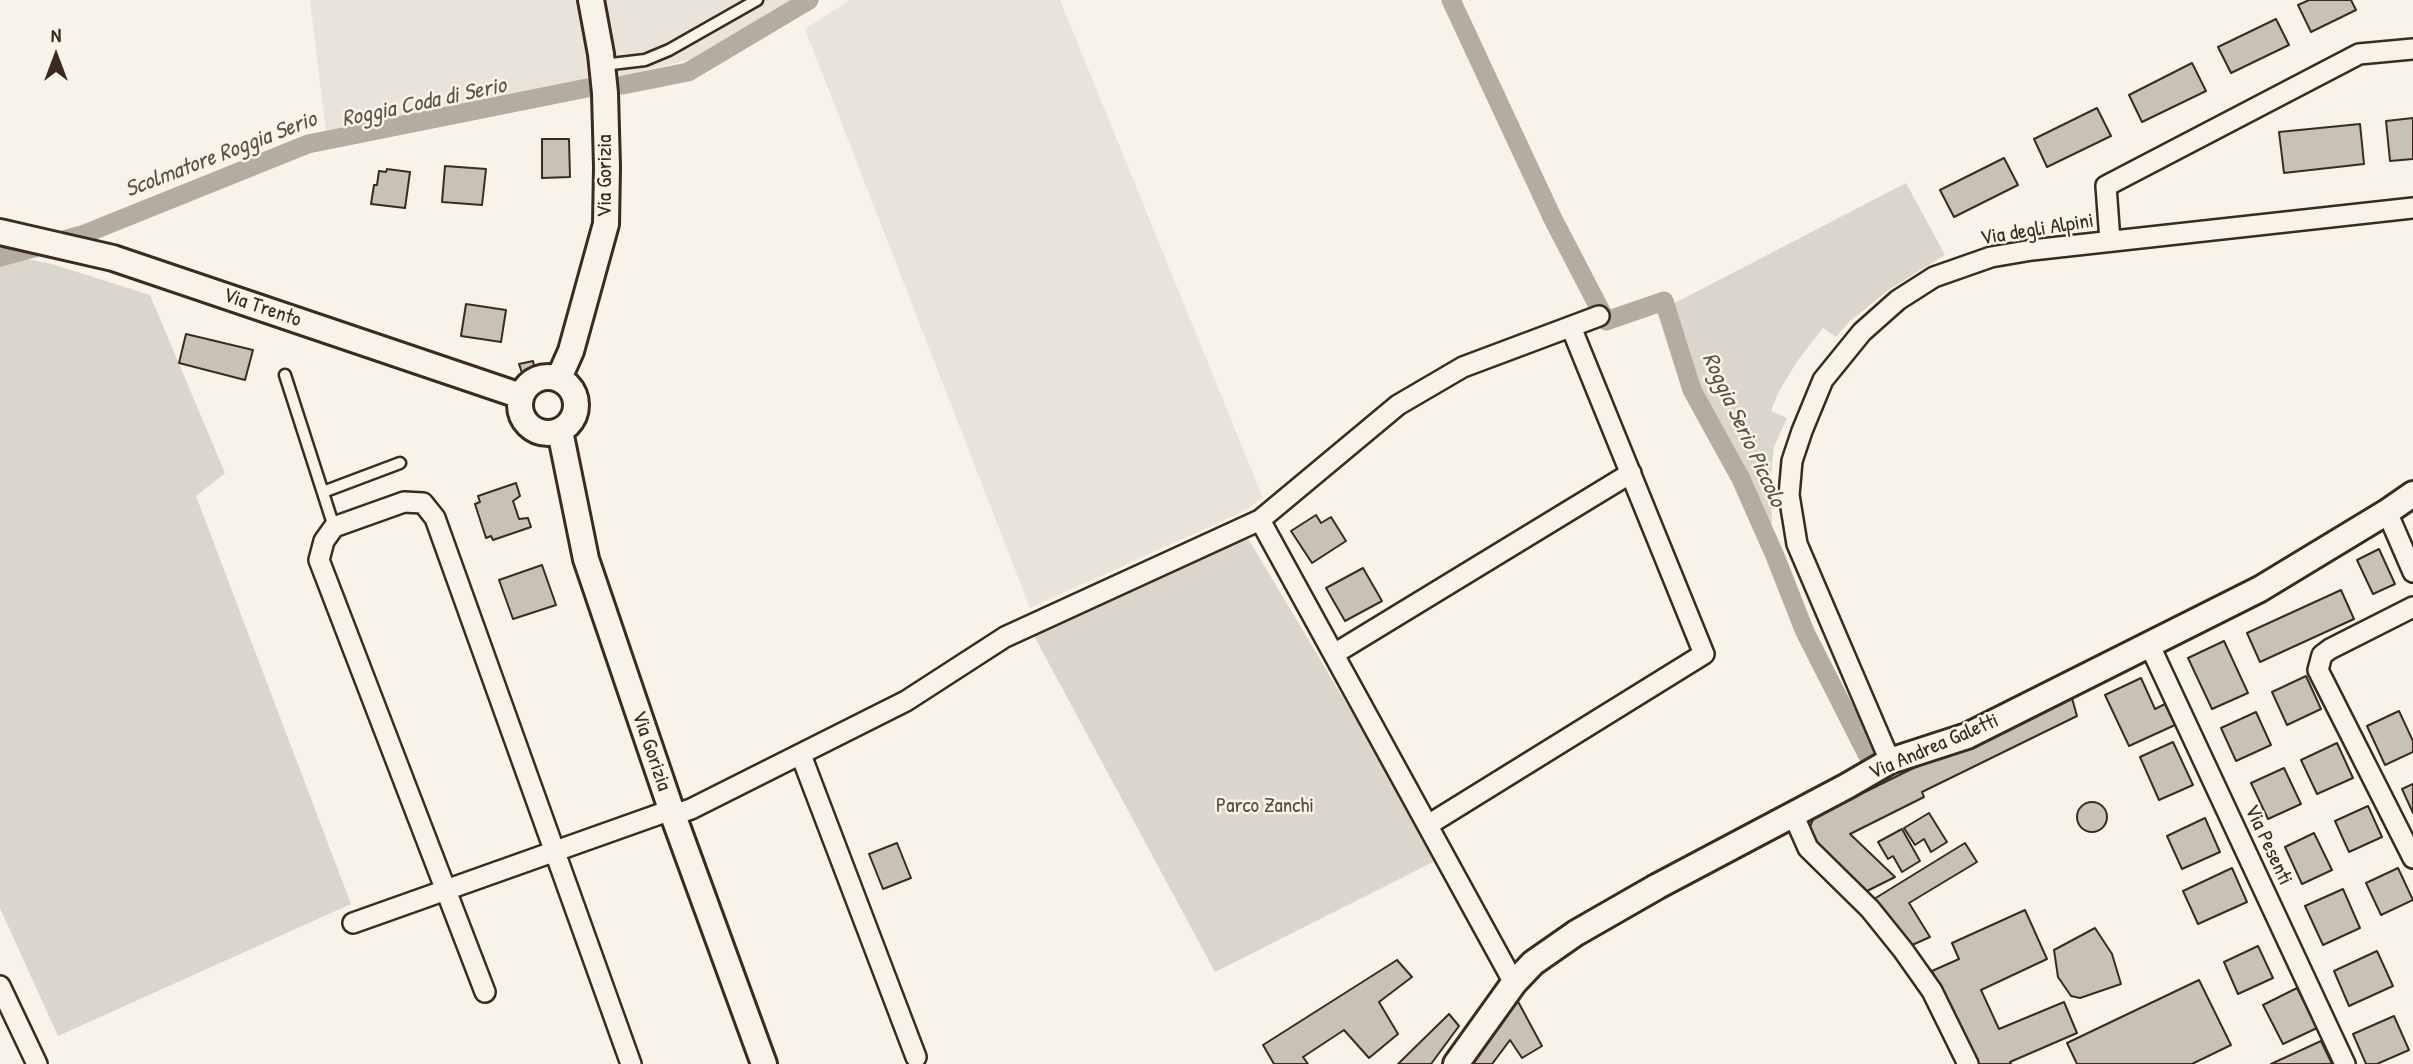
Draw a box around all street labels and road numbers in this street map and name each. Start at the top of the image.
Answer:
street label: Via Gorizia [592,135,618,217]
street label: Via degli Alpini [1979,209,2095,251]
street label: Via Trento [220,283,304,333]
street label: Via Gorizia [626,708,676,794]
street label: Via Andrea Galetti [1865,708,2003,786]
street label: Via Pesenti [2238,801,2298,889]

